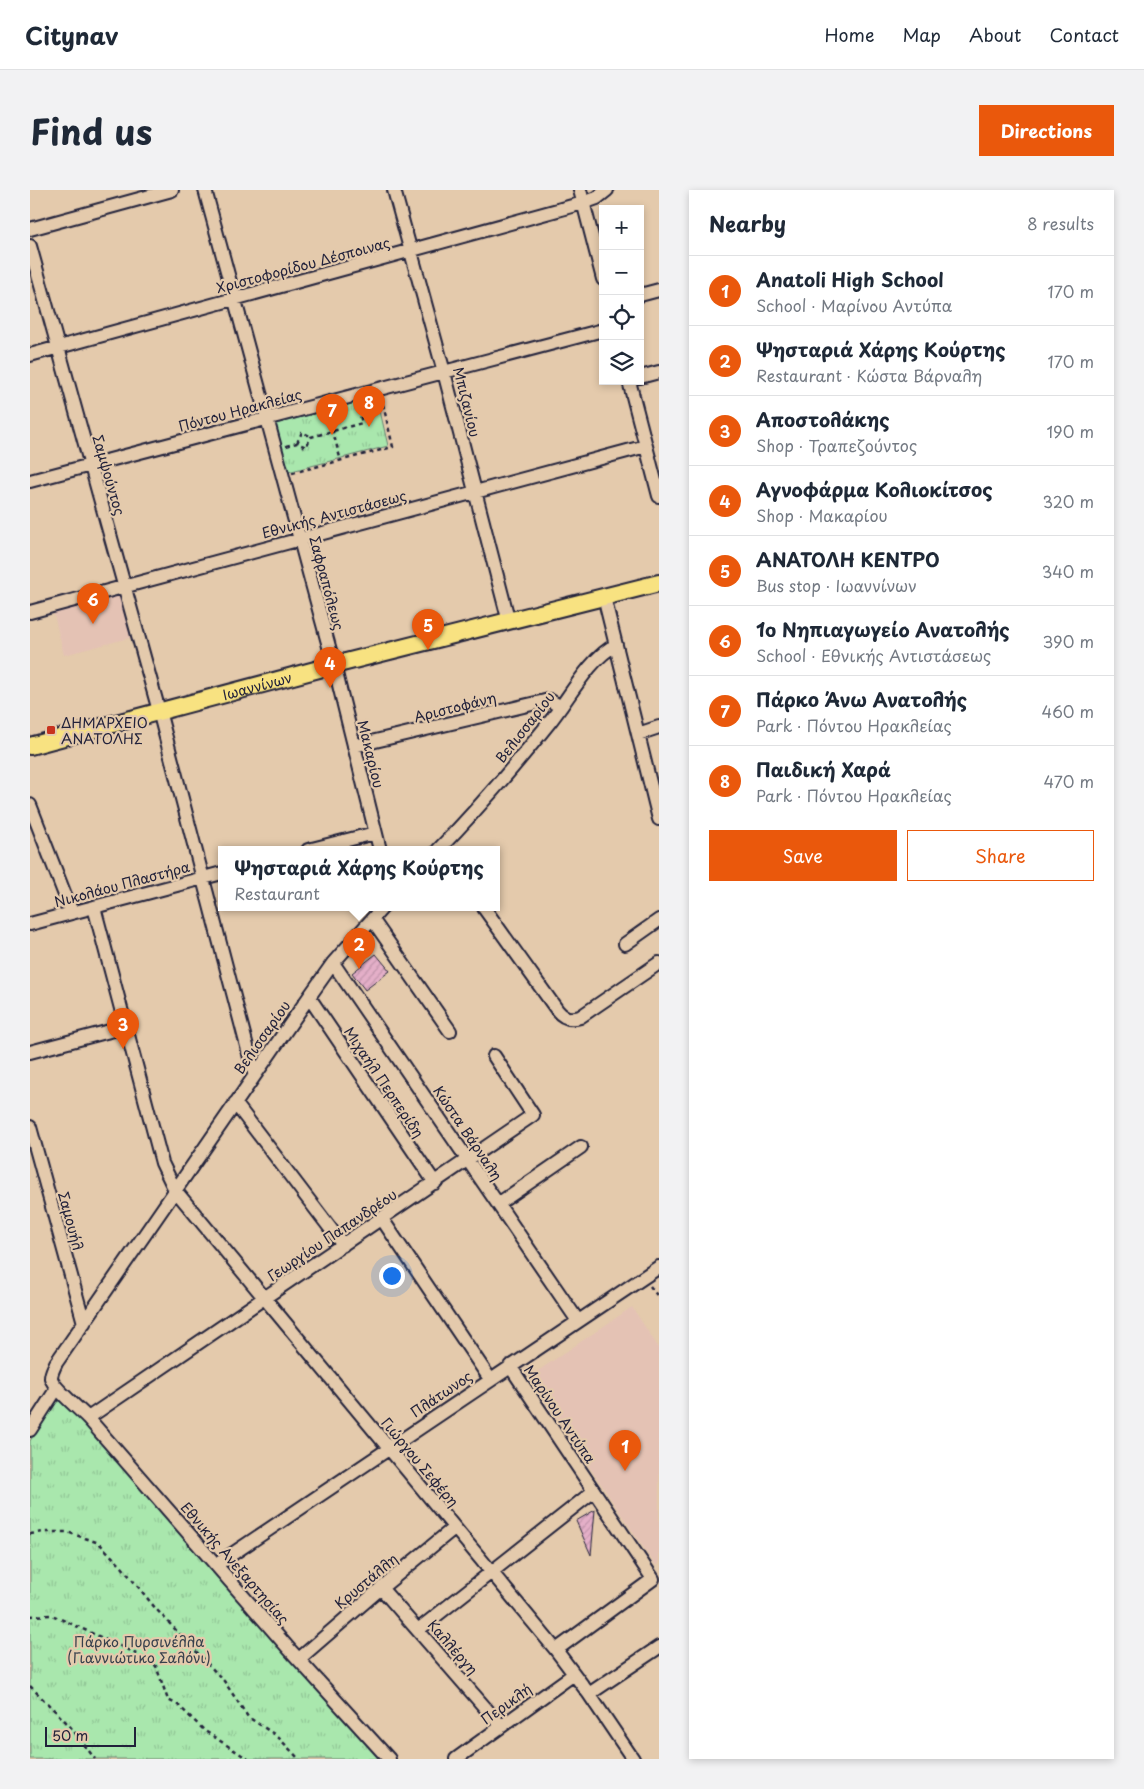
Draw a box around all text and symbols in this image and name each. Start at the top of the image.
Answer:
text: Citynav [25,17,118,53]
text: Home [824,21,874,48]
text: Map [902,21,941,48]
text: About [969,21,1021,48]
text: Contact [1049,21,1119,48]
text: Find us [30,104,152,157]
button: Directions [979,105,1114,156]
map controls [599,205,644,385]
button: + [599,205,644,250]
text: Nearby [709,207,786,239]
text: 8 results [1027,211,1094,235]
street label: Χριστοφορίδου Δέσποινας [214,232,392,298]
button: − [599,250,644,295]
text: Anatoli High School [756,265,944,293]
text: 1 [721,279,729,303]
text: 170 m [1048,279,1094,303]
text: School · Μαρίνου Αντύπα [756,293,952,317]
button: locate [599,295,644,340]
text: Ψησταριά Χάρης Κούρτης [756,335,1006,363]
button: layers [599,340,644,385]
text: 2 [719,349,731,373]
text: 170 m [1048,349,1094,373]
text: Restaurant · Κώστα Βάρναλη [756,363,982,387]
street label: Μπιζανίου [448,365,486,439]
street label: Πόντου Ηρακλείας [176,383,304,437]
pin: 8 [353,386,385,427]
pin: 7 [316,394,348,435]
text: Αποστολάκης [756,405,890,433]
text: 3 [720,419,730,443]
text: 190 m [1046,419,1094,443]
street label: Σαμψούντος [87,432,131,518]
text: Shop · Τραπεζούντος [756,433,917,457]
text: Αγνοφάρμα Κολιοκίτσος [756,475,993,503]
street label: Εθνικής Αντιστάσεως [259,485,409,543]
text: 4 [720,489,730,513]
text: 320 m [1043,489,1094,513]
text: Shop · Μακαρίου [756,503,888,527]
street label: Σαφραπόλεως [304,534,350,632]
text: ΑΝΑΤΟΛΗ ΚΕΝΤΡΟ [756,545,940,573]
text: 5 [720,559,730,583]
text: 340 m [1042,559,1094,583]
text: Bus stop · Ιωαννίνων [756,573,917,597]
pin: 6 [77,583,109,624]
pin: 5 [412,609,444,650]
text: 1ο Νηπιαγωγείο Ανατολής [756,615,1010,643]
text: 6 [719,629,731,653]
text: 390 m [1043,629,1094,653]
text: School · Εθνικής Αντιστάσεως [756,643,991,667]
pin: 4 [314,647,346,688]
street label: Ιωαννίνων [220,666,294,705]
text: Πάρκο Άνω Ανατολής [756,685,967,713]
street label: Αριστοφάνη [412,687,498,727]
street label: Βελισσαρίου [490,687,560,767]
text: 7 [720,699,730,723]
text: 460 m [1042,699,1094,723]
place label: ΔΗΜΑΡΧΕΙΟ ΑΝΑΤΟΛΗΣ [61,712,148,749]
text: Park · Πόντου Ηρακλείας [756,713,952,737]
street label: Μακαρίου [352,718,390,790]
marker: ΔΗΜΑΡΧΕΙΟ ΑΝΑΤΟΛΗΣ [45,724,57,736]
text: Παιδική Χαρά [756,755,891,783]
text: 8 [720,769,730,793]
text: 470 m [1044,769,1094,793]
text: Park · Πόντου Ηρακλείας [756,783,952,807]
button: Save [709,830,897,881]
button: Share [907,830,1094,881]
popup [218,846,500,911]
text: Ψησταριά Χάρης Κούρτης [234,853,484,881]
street label: Νικολάου Πλαστήρα [52,856,192,912]
text: Restaurant [234,881,320,905]
pin: 2 [343,928,375,969]
street label: Βελισσαρίου [229,996,295,1078]
pin: 3 [107,1008,139,1049]
street label: Μιχαήλ Περπερίδη [339,1022,429,1142]
street label: Κώστα Βάρναλη [428,1081,508,1185]
street label: Γεωργίου Παπανδρέου [263,1184,401,1286]
street label: Σαμουήλ [53,1189,89,1253]
your location [379,1263,405,1289]
street label: Μαρίνου Αντύπα [519,1361,601,1467]
street label: Πλάτωνος [406,1366,476,1422]
street label: Γιώργου Σεφέρη [376,1413,464,1511]
pin: 1 [609,1430,641,1471]
street label: Εθνικής Ανεξαρτησίας [176,1497,294,1629]
street label: Κρυστάλλη [330,1548,402,1614]
street label: Καλλέργη [423,1615,483,1679]
park label: Πάρκο Πυρσινέλλα (Γιαννιώτικο Σαλόνι) [67,1631,211,1668]
street label: Περικλή [476,1678,536,1730]
scale bar [45,1724,136,1747]
text: 50 m [52,1725,88,1746]

